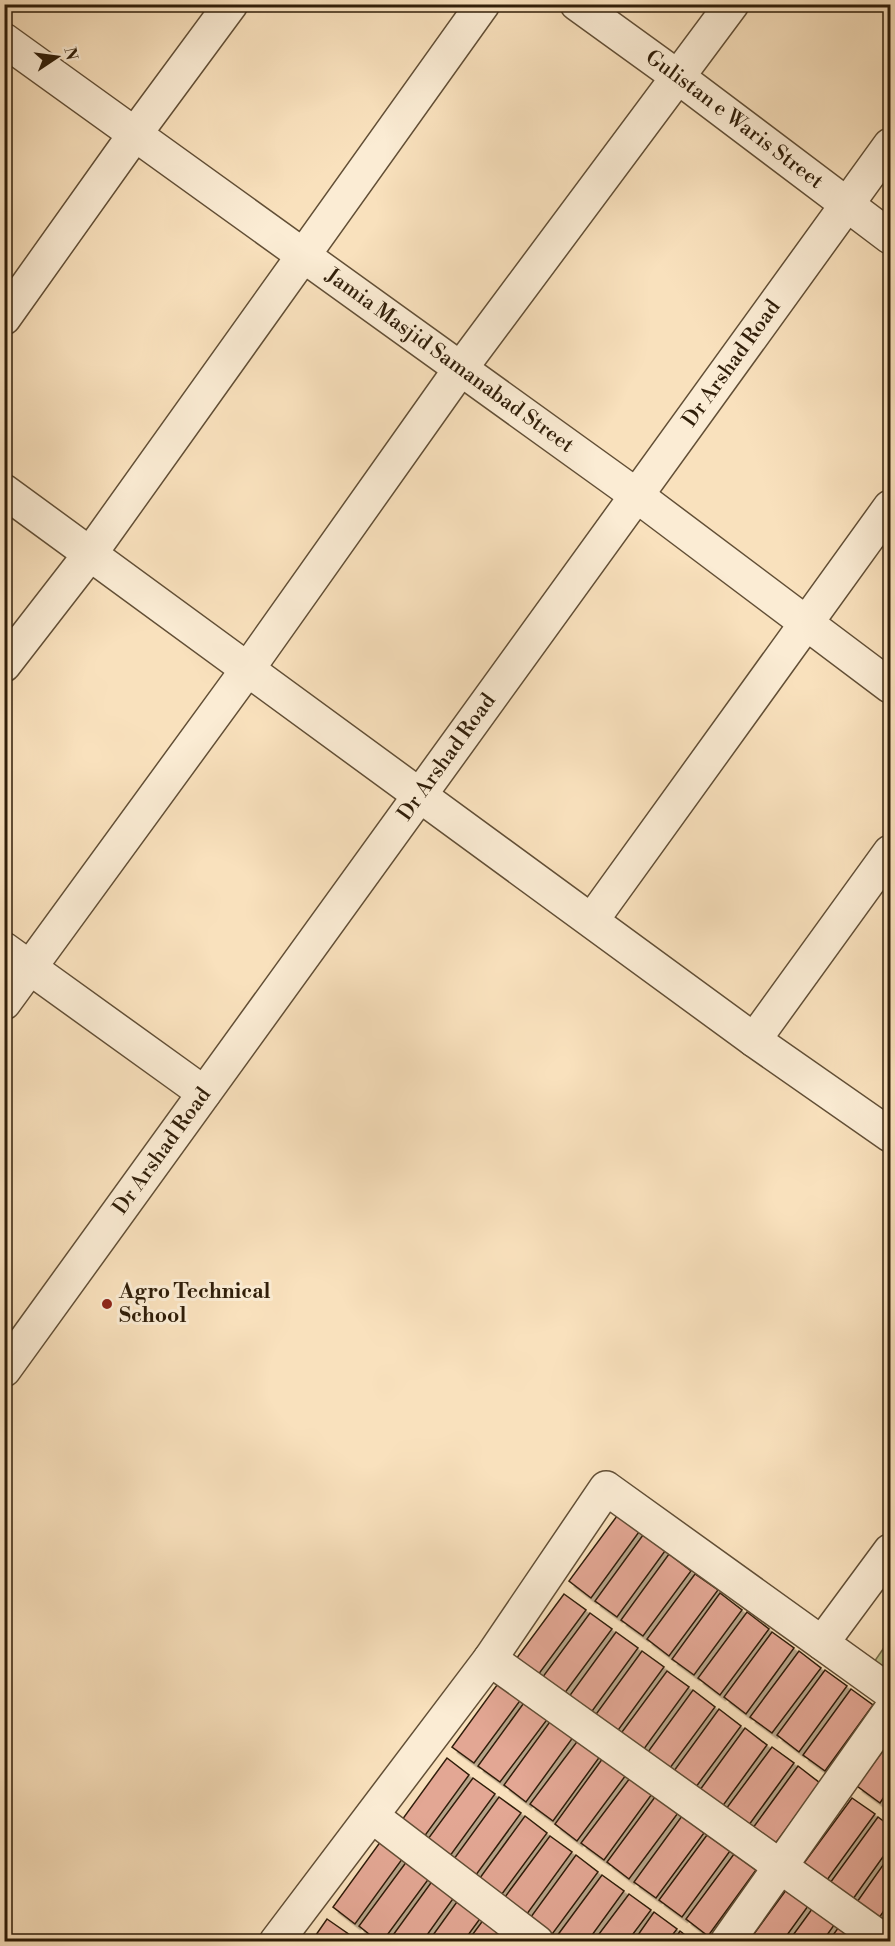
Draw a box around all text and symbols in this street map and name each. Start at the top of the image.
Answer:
north arrow [27,27,87,87]
text: N [59,45,82,63]
street label: Gulistan e Waris Street [640,45,828,195]
street label: Jamia Masjid Samanabad Street [320,262,579,459]
street label: Dr Arshad Road [677,295,787,432]
street label: Dr Arshad Road [392,689,502,826]
street label: Dr Arshad Road [108,1083,217,1220]
place label: Agro Technical School [118,1279,271,1329]
marker: Agro Technical School [100,1297,114,1311]

